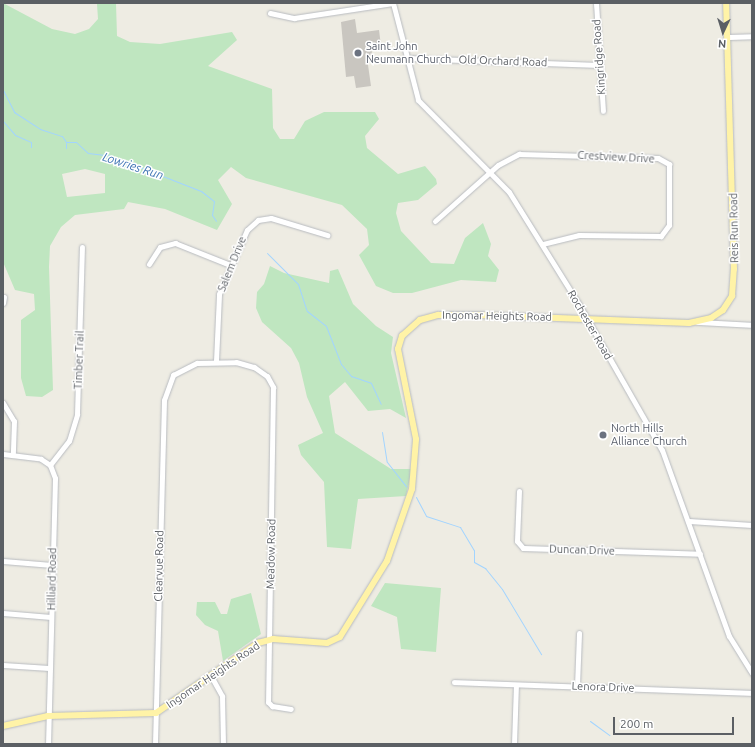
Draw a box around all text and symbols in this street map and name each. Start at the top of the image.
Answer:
north arrow [703,12,743,52]
street label: Kingridge Road [590,19,608,95]
text: N [718,38,727,50]
place label: Saint John Neumann Church [366,40,451,66]
marker: Saint John Neumann Church [353,48,363,58]
street label: Old Orchard Road [459,53,547,69]
street label: Crestview Drive [577,148,655,166]
water label: Lowries Run [101,149,165,183]
street label: Reis Run Road [727,193,741,263]
street label: Salem Drive [215,234,249,294]
street label: Rochester Road [565,288,615,362]
street label: Ingomar Heights Road [442,308,552,324]
street label: Timber Trail [71,330,87,390]
place label: North Hills Alliance Church [611,422,687,448]
marker: North Hills Alliance Church [598,430,608,440]
street label: Meadow Road [264,519,278,589]
street label: Clearvue Road [152,530,166,602]
street label: Duncan Drive [549,542,615,558]
street label: Hilliard Road [45,547,59,611]
street label: Ingomar Heights Road [164,639,262,711]
street label: Lenora Drive [571,679,635,695]
scale bar [615,709,736,735]
text: 200 m [620,717,653,730]

